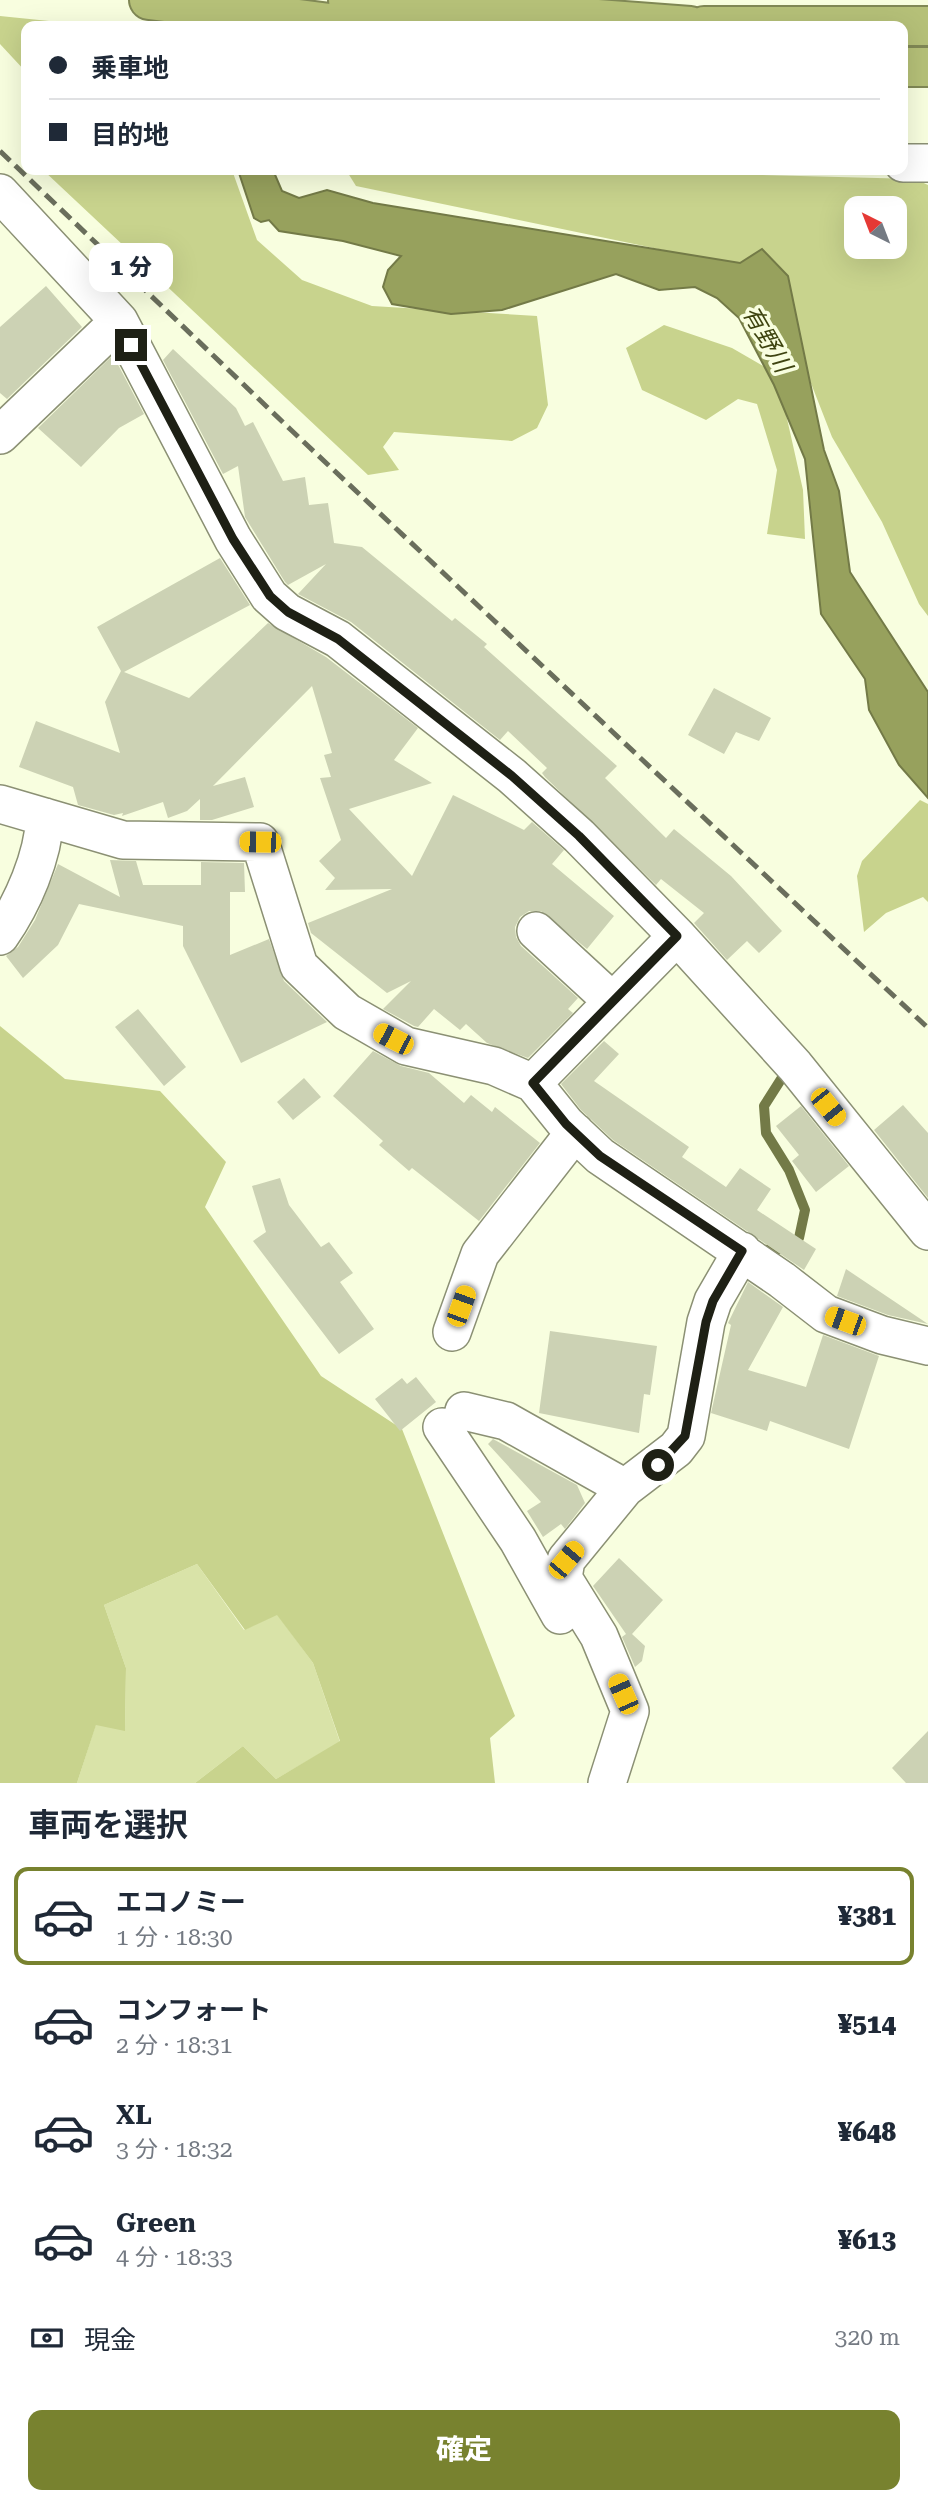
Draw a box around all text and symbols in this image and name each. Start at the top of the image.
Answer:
text: 乗車地 [91,53,169,83]
text: 目的地 [91,120,169,150]
north arrow [844,196,906,259]
map controls [844,196,907,259]
callout: 1 分 [89,244,173,292]
text: 1 分 [110,254,152,281]
water label: 有野川 [737,301,799,380]
route end [115,329,147,361]
car [239,831,282,853]
car [370,1020,417,1058]
car [807,1084,850,1130]
car [444,1283,479,1329]
car [822,1304,869,1338]
route start [642,1449,674,1481]
car [545,1537,588,1583]
car [605,1671,642,1717]
text: 車両を選択 [28,1806,188,1844]
icon: car [32,1885,95,1948]
text: エコノミー [116,1887,246,1917]
text: ¥381 [838,1901,896,1931]
text: 1 分 · 18:30 [116,1924,233,1951]
icon: car [32,1993,95,2056]
text: コンフォート [116,1995,271,2025]
text: ¥514 [838,2009,896,2039]
text: 2 分 · 18:31 [116,2032,233,2059]
text: XL [116,2100,152,2130]
icon: car [32,2101,95,2164]
text: ¥648 [838,2117,896,2147]
text: 3 分 · 18:32 [116,2136,233,2163]
text: Green [116,2208,196,2238]
icon: car [32,2209,95,2272]
text: ¥613 [838,2225,896,2255]
text: 4 分 · 18:33 [116,2244,233,2271]
icon: cash [28,2319,66,2357]
text: 320 m [835,2324,900,2351]
text: 現金 [84,2325,136,2355]
button: 確定 [28,2410,900,2490]

